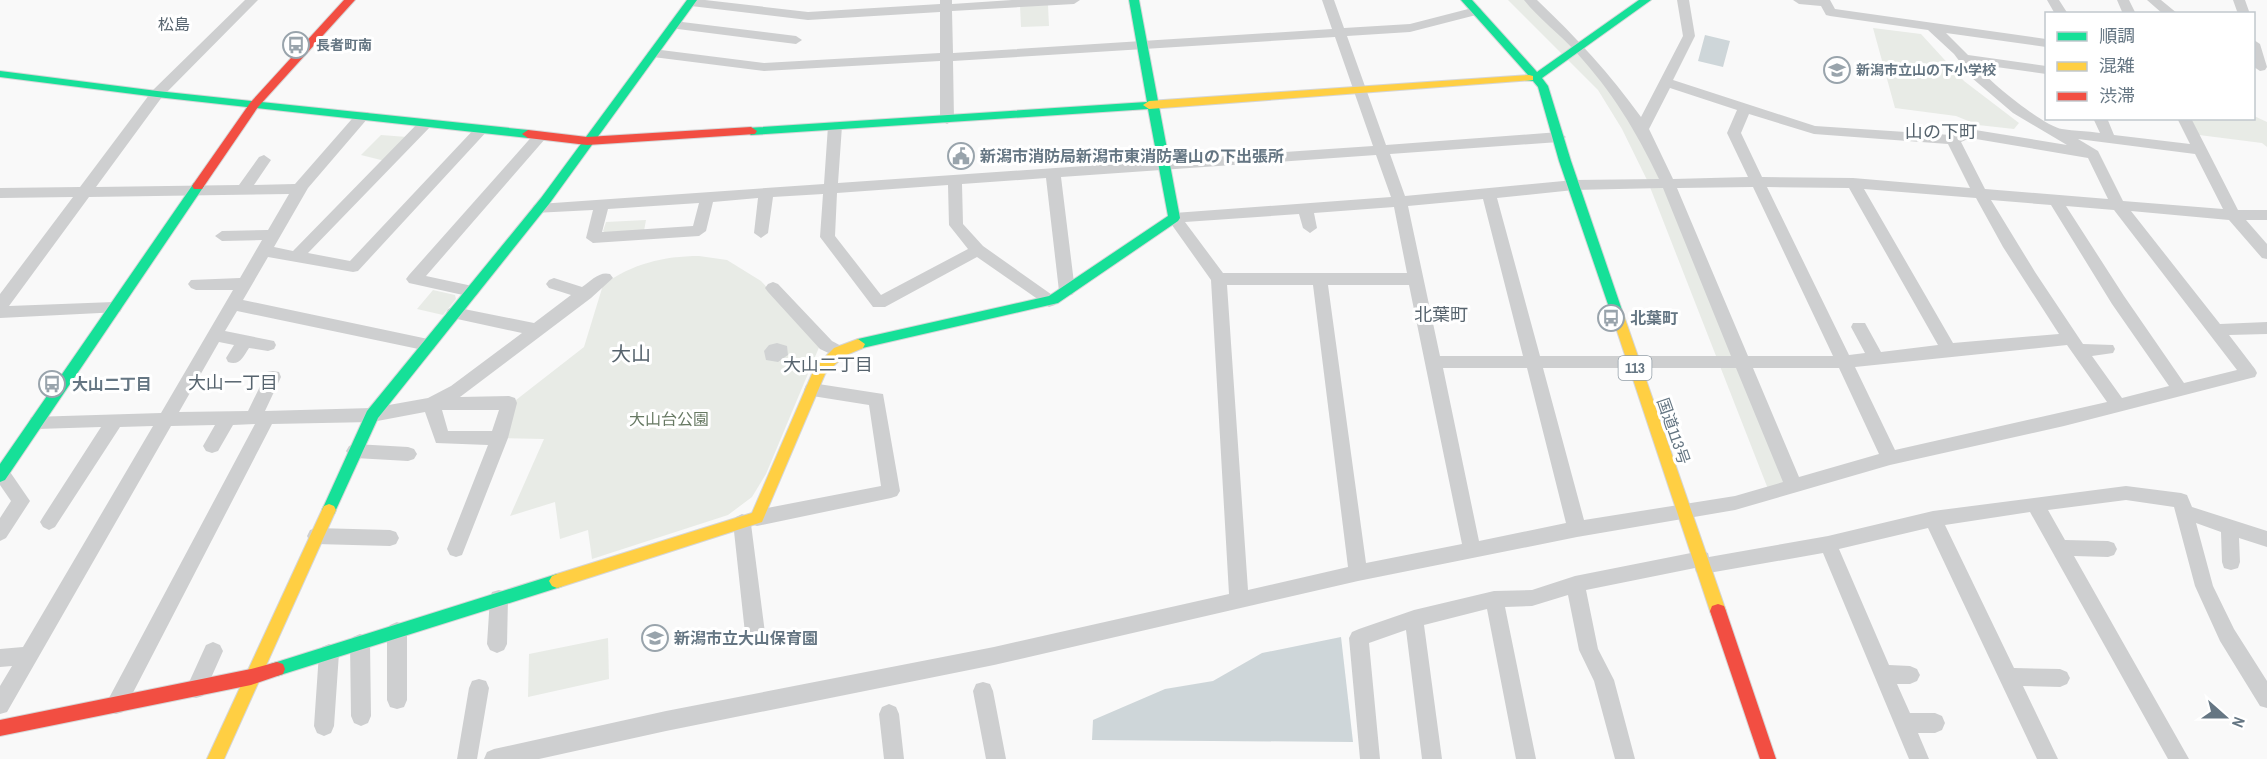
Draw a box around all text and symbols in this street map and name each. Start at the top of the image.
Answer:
legend [2045,12,2255,120]
district label: 松島 [158,13,190,35]
text: 順調 [2099,23,2135,48]
bus stop icon: 長者町南 [281,30,311,60]
place label: 長者町南 [316,36,372,54]
text: 混雑 [2099,53,2135,78]
school or university icon: 新潟市立山の下小学校 [1822,55,1852,85]
place label: 新潟市立山の下小学校 [1856,61,1996,79]
text: 渋滞 [2099,83,2135,108]
district label: 山の下町 [1905,119,1977,144]
public building icon: 新潟市消防局新潟市東消防署山の下出張所 [946,141,976,171]
place label: 新潟市消防局新潟市東消防署山の下出張所 [980,145,1284,167]
district label: 北葉町 [1414,302,1468,327]
bus stop icon: 北葉町 [1596,303,1626,333]
place label: 北葉町 [1630,307,1678,329]
district label: 大山 [611,340,651,367]
district label: 大山二丁目 [783,352,873,377]
road number: 113 [1618,356,1652,380]
bus stop icon: 大山二丁目 [37,369,67,399]
district label: 大山一丁目 [188,370,278,395]
place label: 大山二丁目 [72,373,152,395]
street label: 国道113号 [1652,395,1696,467]
park label: 大山台公園 [629,408,709,430]
school or university icon: 新潟市立大山保育園 [640,623,670,653]
place label: 新潟市立大山保育園 [674,627,818,649]
north arrow [2195,687,2255,747]
text: N [2227,714,2251,731]

